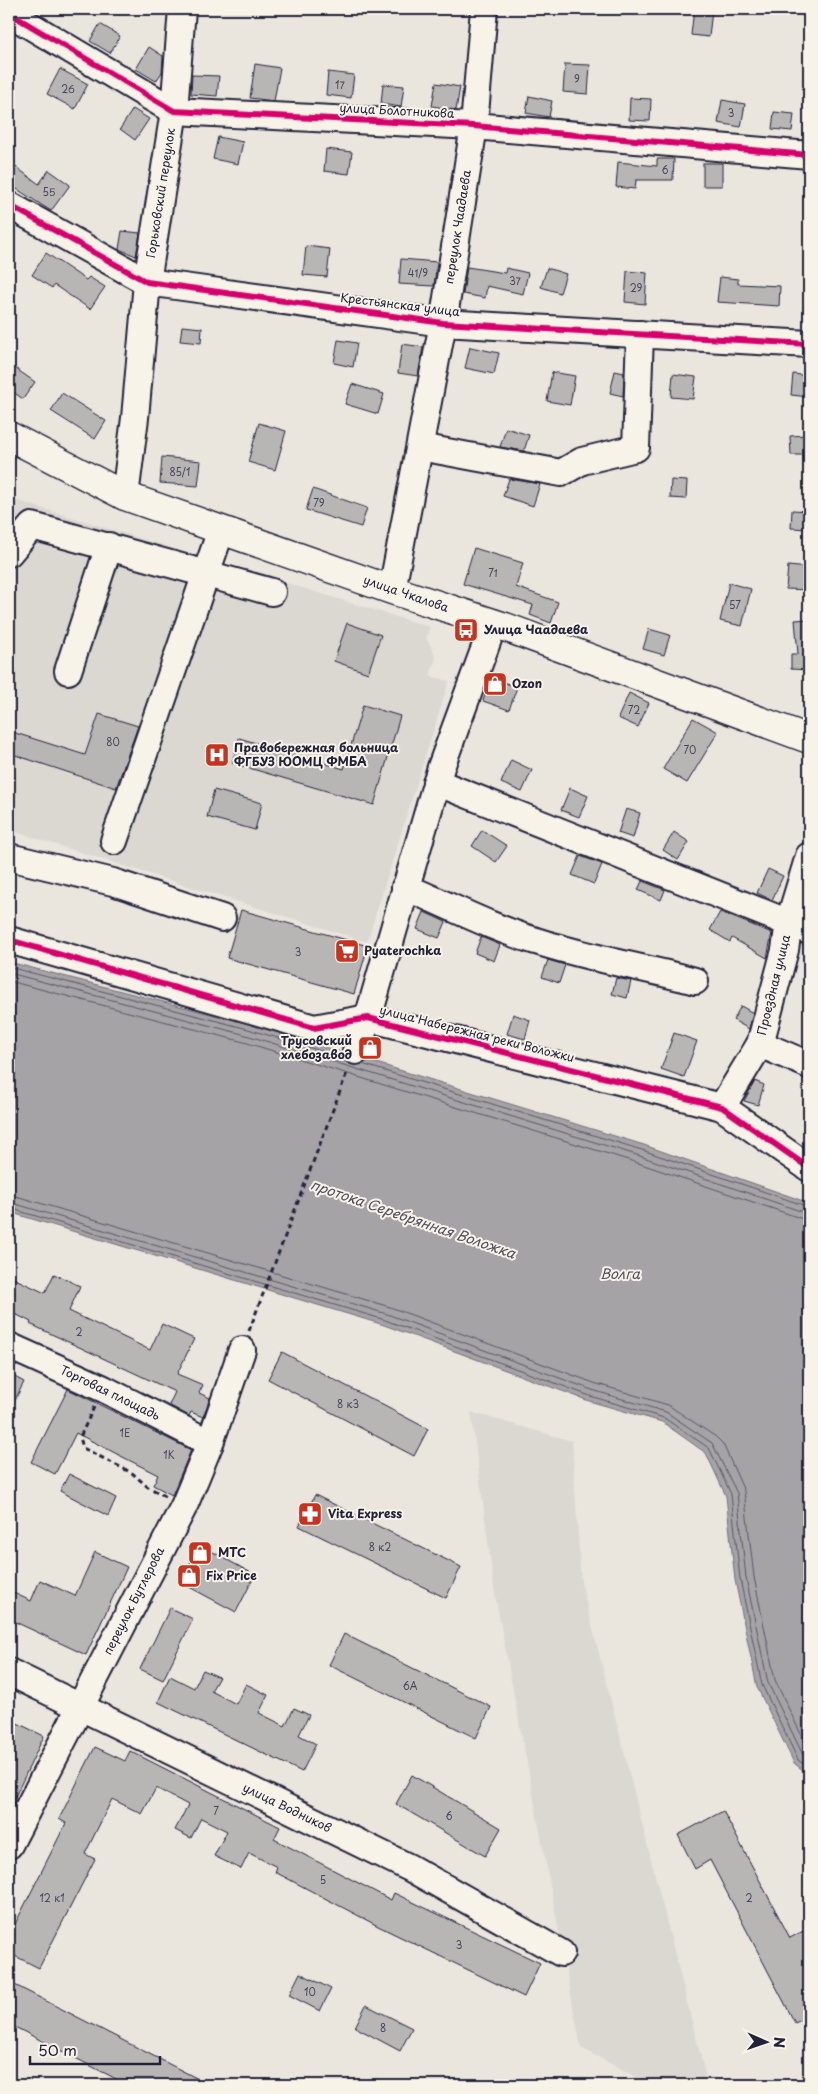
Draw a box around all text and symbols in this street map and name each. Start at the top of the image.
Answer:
house number: 9 [574,71,580,86]
house number: 17 [335,77,346,92]
house number: 26 [61,81,75,96]
street label: улица Болотникова [339,98,455,122]
house number: 3 [728,105,734,120]
street label: Горьковский переулок [141,126,179,259]
house number: 6 [661,162,669,177]
street label: переулок Чаадаева [439,168,475,285]
house number: 55 [43,184,56,199]
house number: 41/9 [408,265,428,280]
house number: 37 [509,273,522,288]
house number: 29 [630,280,643,295]
street label: Крестьянская улица [339,288,461,320]
house number: 85/1 [170,464,190,479]
house number: 79 [313,495,325,510]
house number: 71 [488,565,498,580]
street label: улица Чкалова [361,570,452,616]
house number: 57 [729,597,741,612]
bus stop icon: Улица Чаадаева [453,617,479,643]
place label: Улица Чаадаева [483,620,588,638]
shop icon: Ozon [482,671,508,697]
place label: Ozon [512,674,542,692]
house number: 72 [628,702,640,717]
house number: 80 [106,734,120,749]
place label: Правобережная больница ФГБУЗ ЮОМЦ ФМБА [234,738,399,770]
hospital icon: Правобережная больница ФГБУЗ ЮОМЦ ФМБА [204,742,230,768]
house number: 70 [684,742,696,757]
street label: Проездная улица [752,932,794,1037]
supermarket icon: Pyaterochka [334,938,360,964]
place label: Pyaterochka [364,941,441,959]
house number: 3 [295,944,301,959]
street label: улица Набережная реки Воложки [378,1000,577,1066]
place label: Трусовский хлебозавод [281,1031,352,1063]
shop icon: Трусовский хлебозавод [357,1035,383,1061]
water label: протока Серебрянная Воложка [308,1174,520,1264]
water label: Волга [600,1263,641,1284]
house number: 2 [75,1324,83,1339]
street label: Торговая площадь [57,1360,164,1424]
house number: 8 к3 [337,1396,359,1411]
house number: 1Е [120,1425,130,1440]
house number: 1К [163,1447,175,1462]
pharmacy icon: Vita Express [297,1501,323,1527]
place label: Vita Express [328,1504,402,1522]
house number: 8 к2 [369,1539,391,1554]
shop icon: МТС [187,1540,213,1566]
street label: переулок Бутлерова [98,1543,168,1658]
place label: МТС [218,1543,246,1561]
shop icon: Fix Price [176,1563,202,1589]
place label: Fix Price [206,1566,257,1584]
house number: 6А [403,1678,418,1693]
street label: улица Водников [240,1778,335,1836]
house number: 7 [213,1803,219,1818]
house number: 6 [445,1808,453,1823]
house number: 5 [320,1872,326,1887]
house number: 12 к1 [39,1890,65,1905]
house number: 2 [745,1890,753,1905]
house number: 3 [456,1937,462,1952]
house number: 10 [304,1984,316,1999]
north arrow [740,2016,790,2066]
house number: 8 [380,2020,386,2035]
scale bar [30,2034,160,2066]
text: N [769,2037,790,2048]
text: 50 m [38,2038,77,2061]

